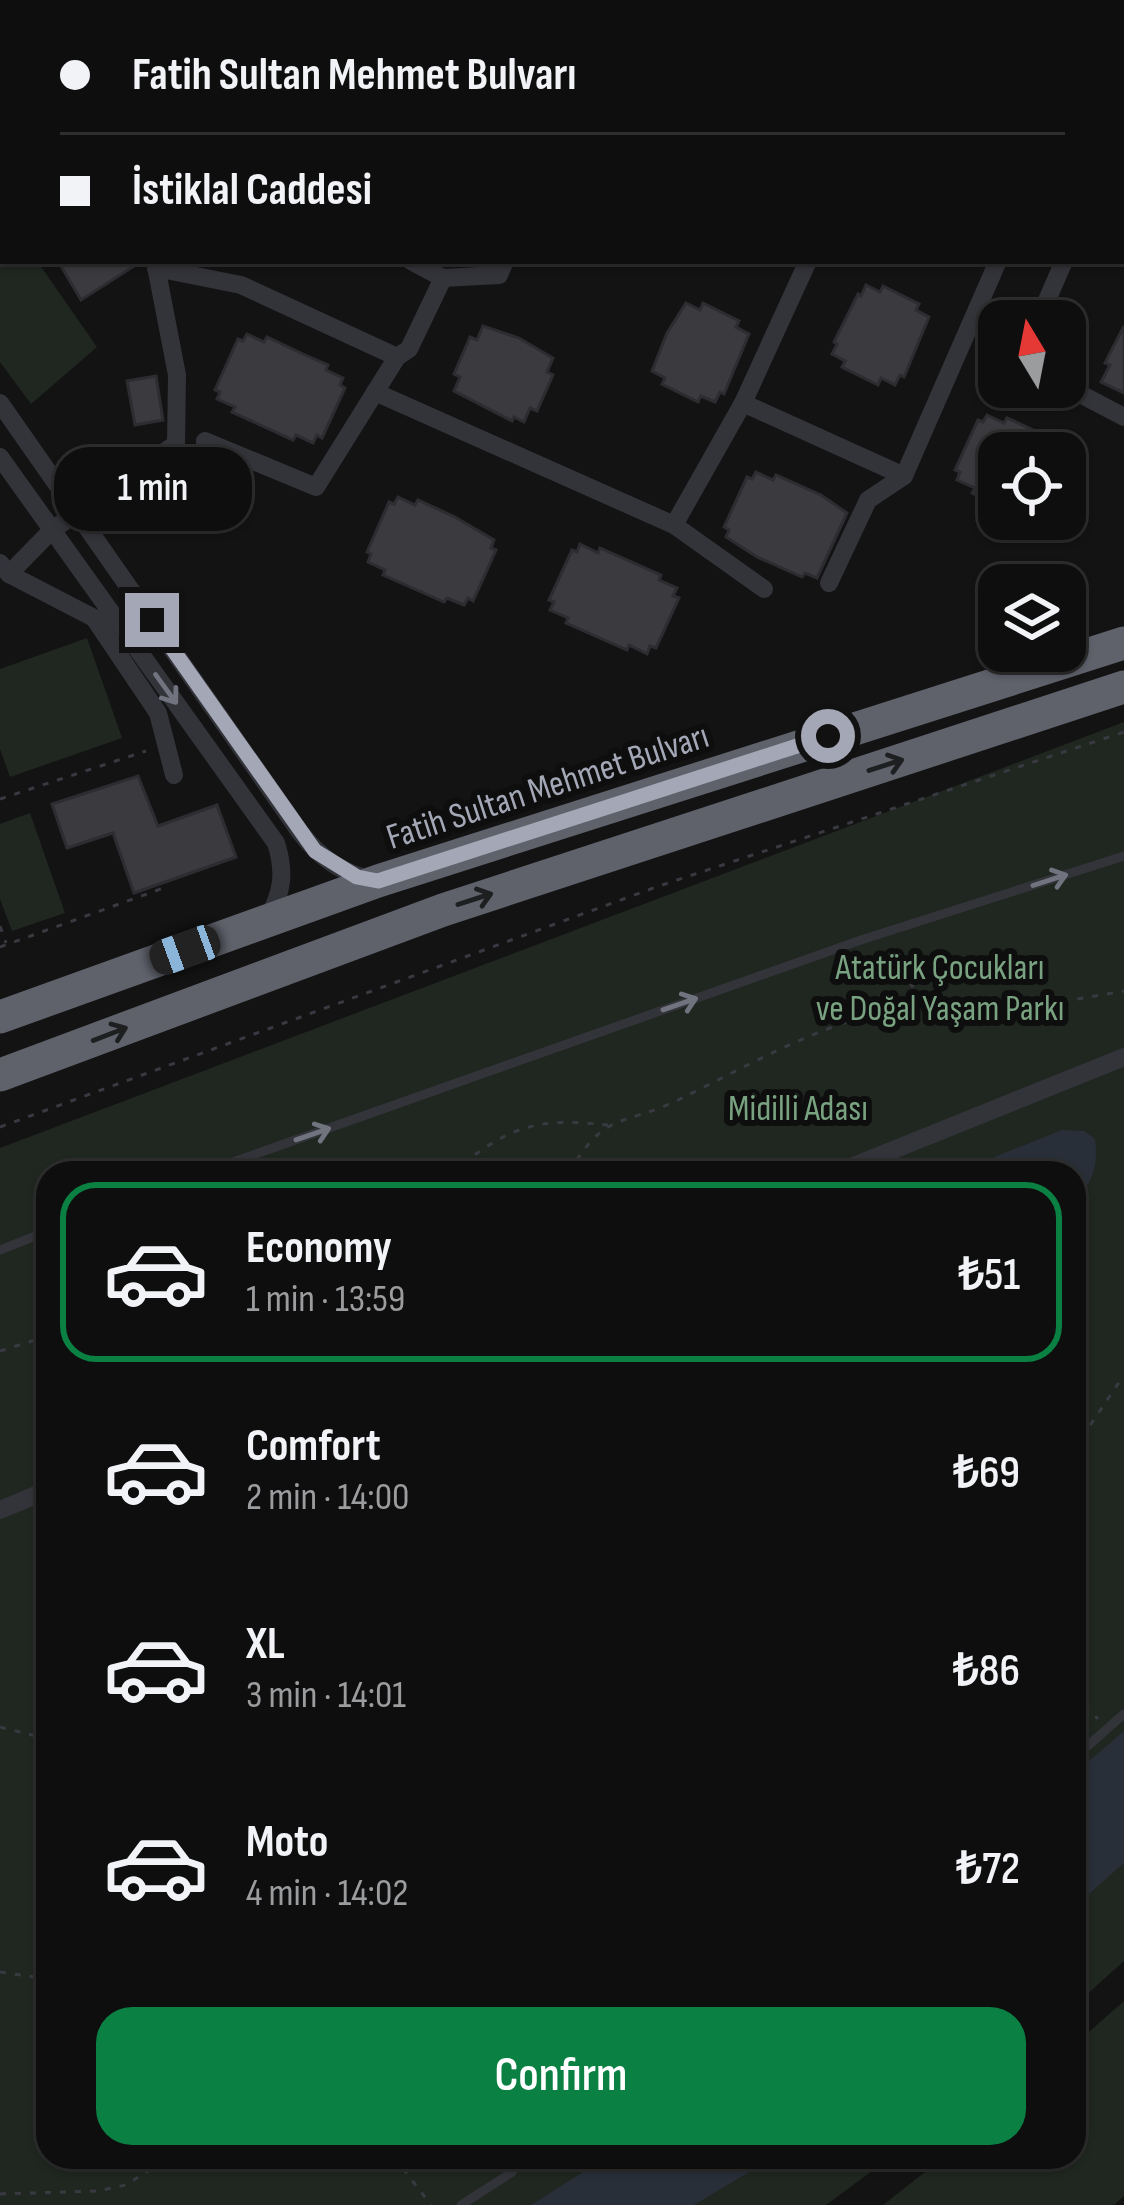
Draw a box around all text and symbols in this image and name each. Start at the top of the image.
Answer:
text: Fatih Sultan Mehmet Bulvarı [132,48,576,103]
text: İstiklal Caddesi [132,163,372,218]
north arrow [978,300,1086,408]
map controls [978,300,1086,672]
button: locate [978,432,1086,540]
callout: 1 min [53,446,251,530]
text: 1 min [118,465,188,512]
button: layers [978,564,1086,672]
route end [125,593,179,647]
one-way arrow [152,672,178,705]
route start [801,709,855,763]
street label: Fatih Sultan Mehmet Bulvarı [381,715,714,860]
one-way arrow [866,752,904,774]
one-way arrow [1030,867,1068,889]
one-way arrow [455,886,493,908]
car [145,921,225,979]
park label: Atatürk Çocukları ve Doğal Yaşam Parkı [816,947,1064,1031]
one-way arrow [661,992,698,1013]
one-way arrow [90,1022,127,1043]
park label: Midilli Adası [728,1088,868,1131]
one-way arrow [293,1122,330,1143]
icon: car [102,1218,210,1326]
text: Economy [246,1221,392,1276]
text: ₺51 [958,1248,1020,1303]
text: 1 min · 13:59 [246,1276,405,1323]
icon: car [102,1416,210,1524]
text: Comfort [246,1419,381,1474]
text: ₺69 [953,1446,1020,1501]
text: 2 min · 14:00 [246,1474,410,1521]
icon: car [102,1614,210,1722]
text: XL [246,1617,285,1672]
text: ₺86 [953,1644,1020,1699]
text: 3 min · 14:01 [246,1672,406,1719]
icon: car [102,1812,210,1920]
text: Moto [246,1815,328,1870]
text: ₺72 [956,1842,1020,1897]
text: 4 min · 14:02 [246,1870,408,1917]
button: Confirm [96,2007,1026,2145]

